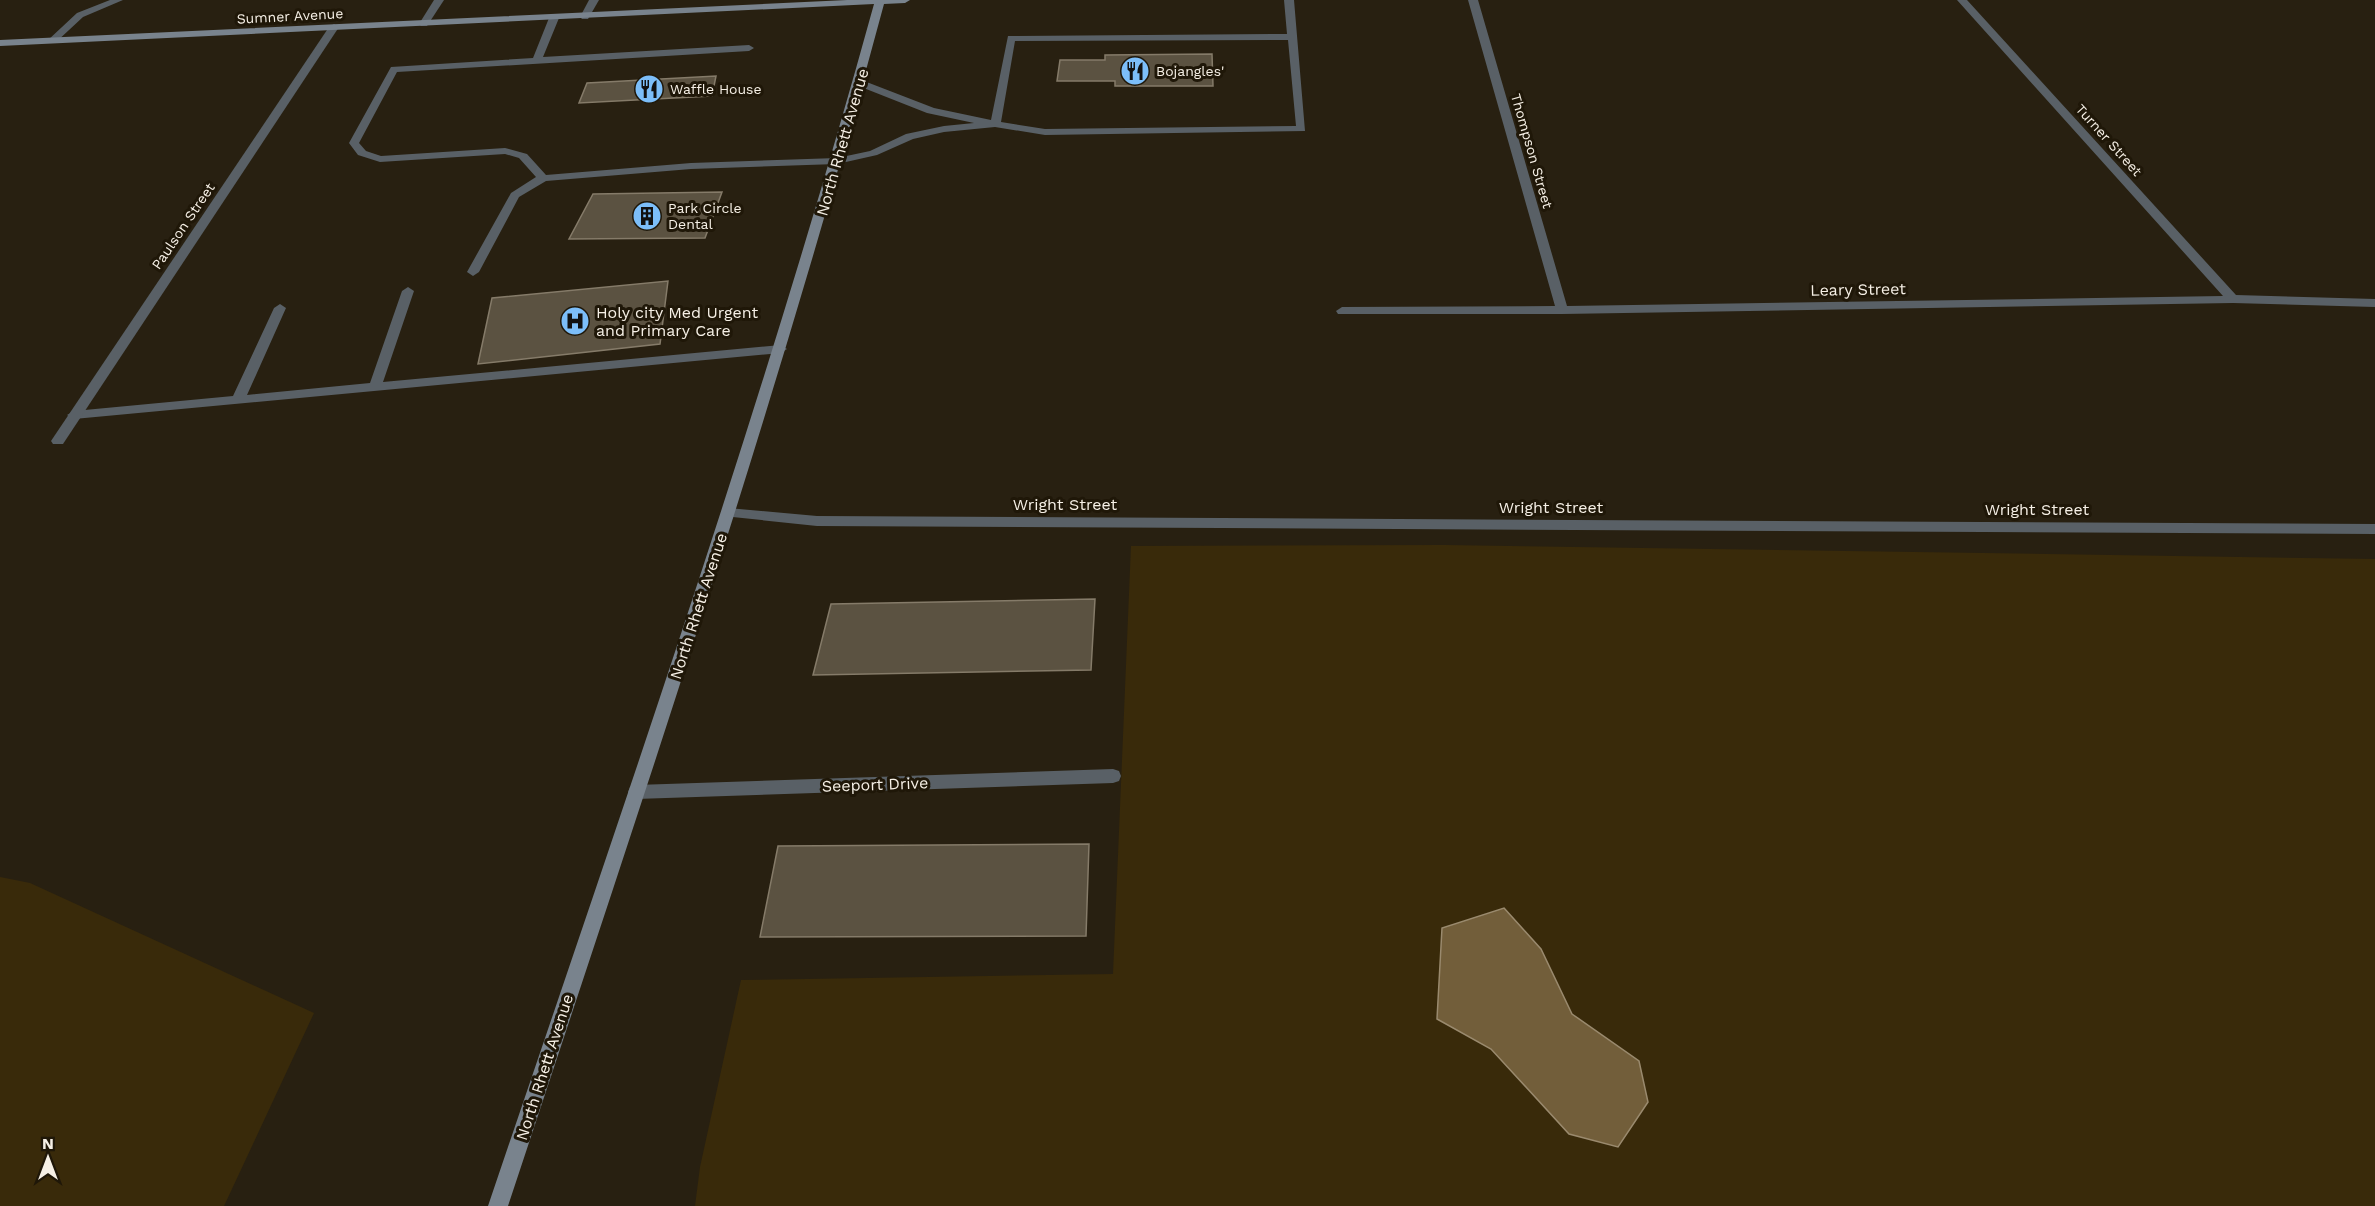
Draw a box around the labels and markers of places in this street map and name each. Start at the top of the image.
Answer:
restaurant icon: Bojangles' [1119,55,1151,87]
place label: Bojangles' [1156,63,1224,79]
restaurant icon: Waffle House [633,73,665,105]
place label: Waffle House [670,81,762,97]
building icon: Park Circle Dental [631,200,663,232]
place label: Park Circle Dental [668,200,742,232]
place label: Holy city Med Urgent and Primary Care [596,303,758,340]
hospital icon: Holy city Med Urgent and Primary Care [559,305,591,337]

